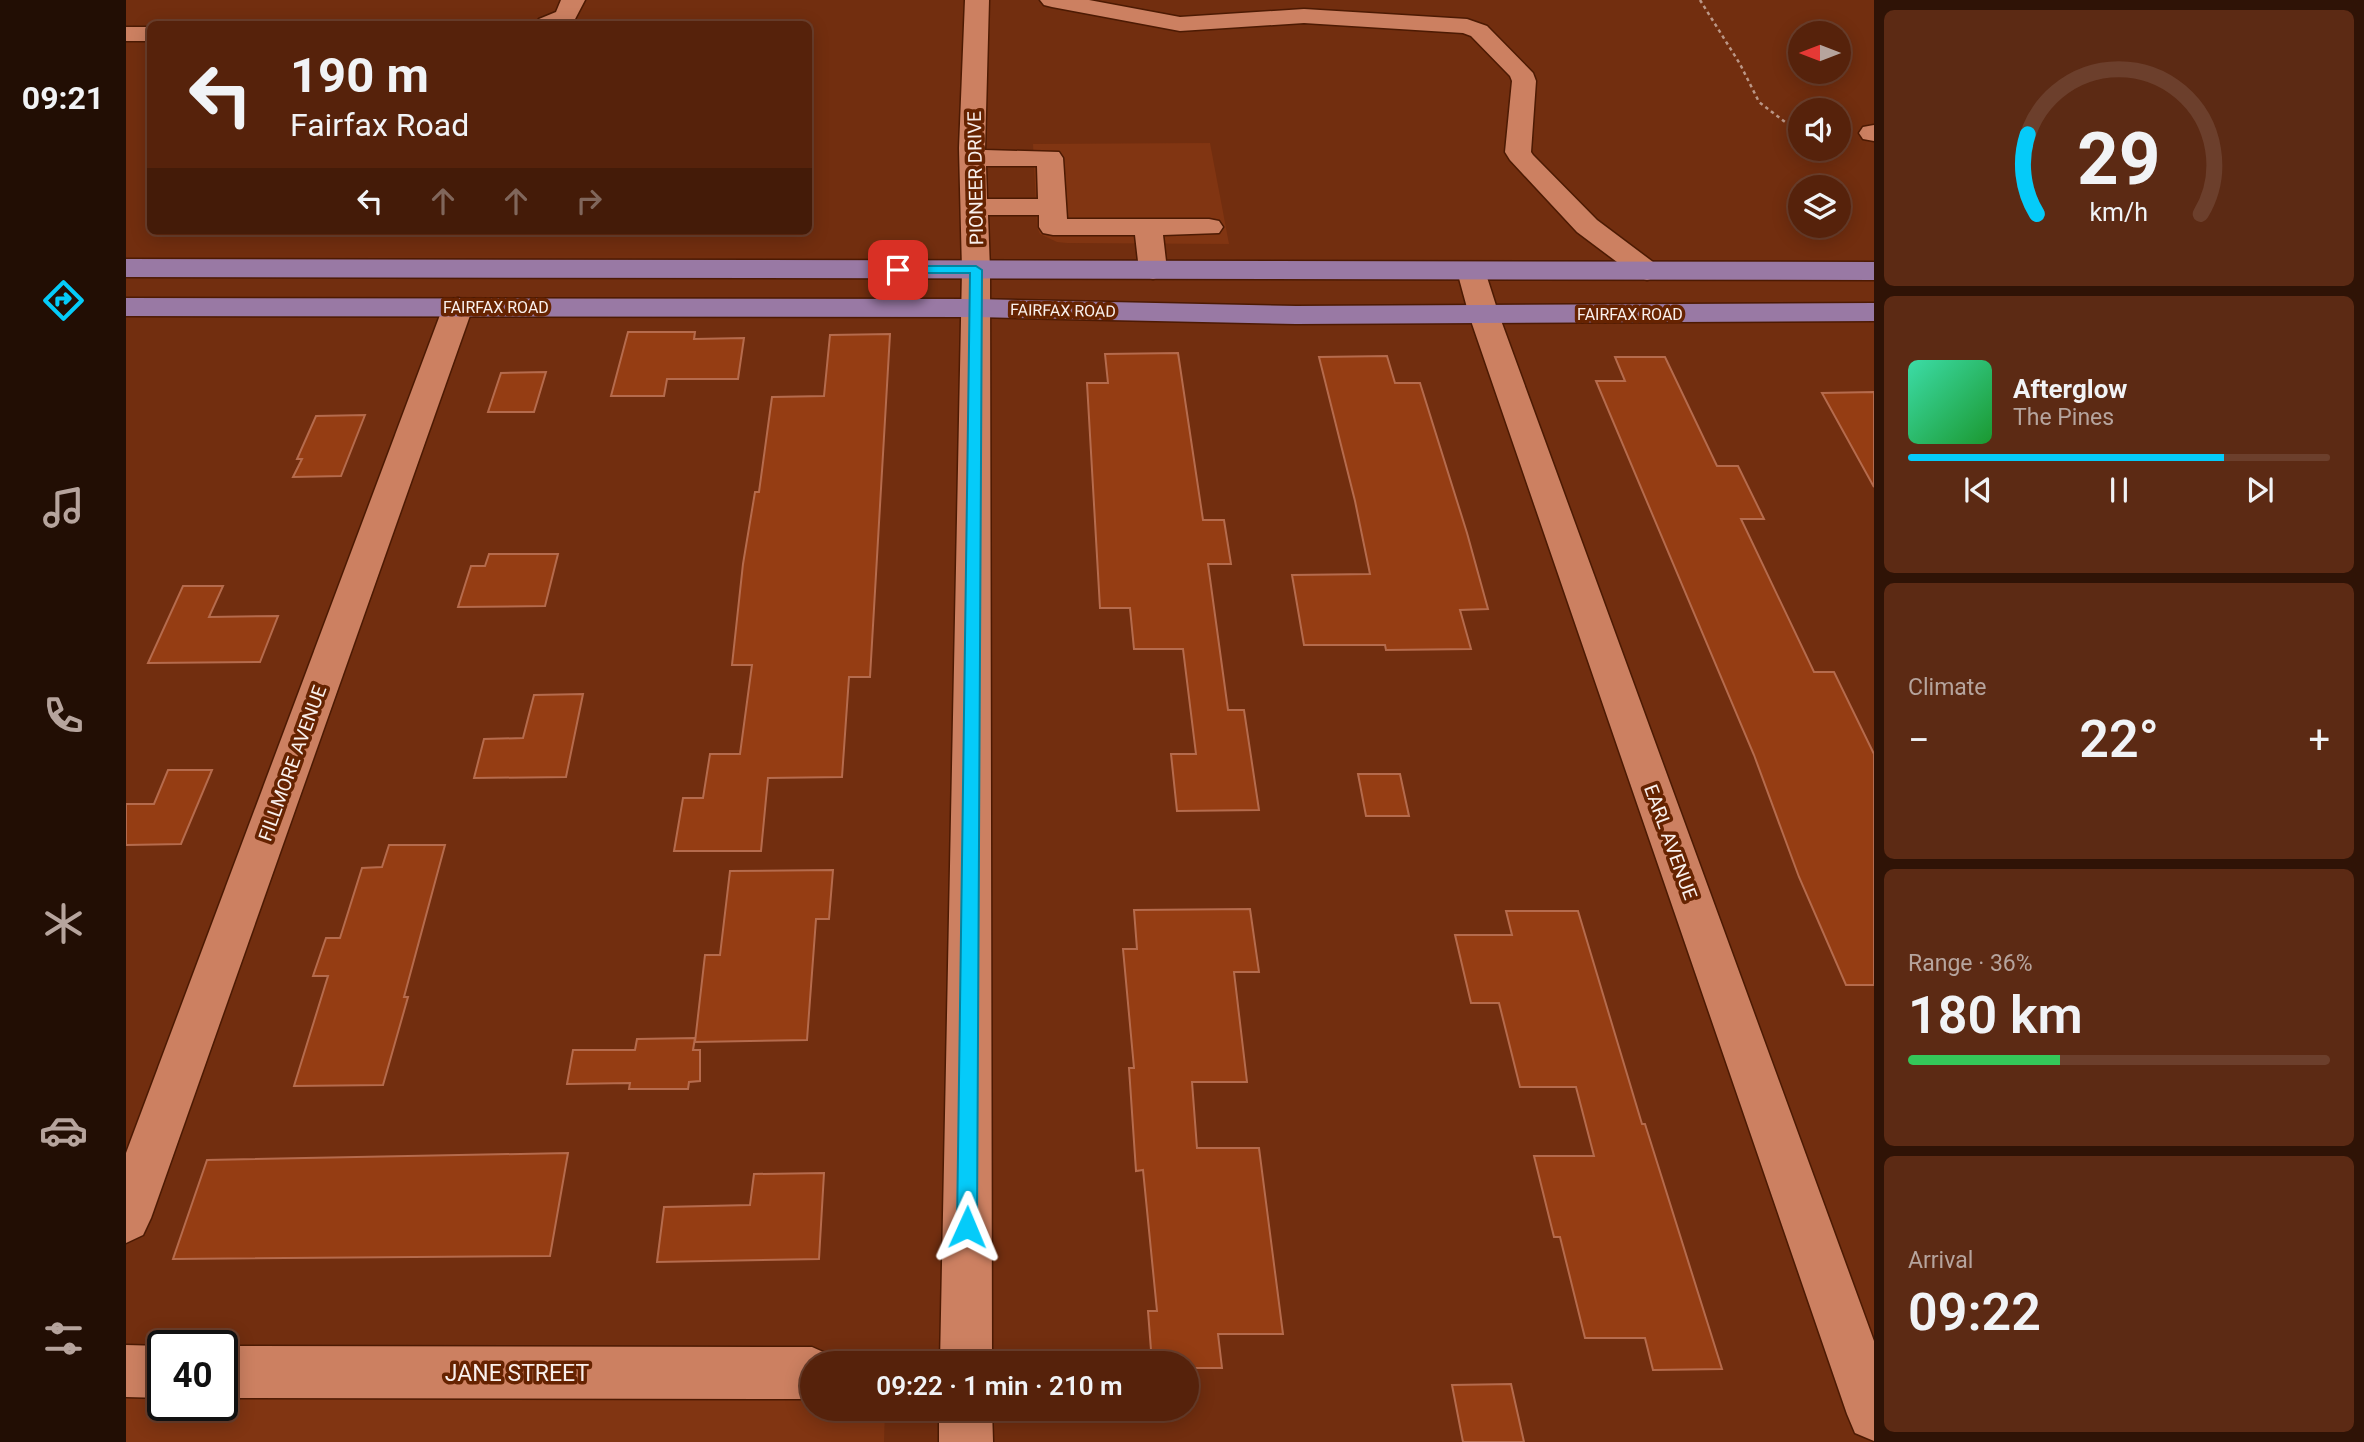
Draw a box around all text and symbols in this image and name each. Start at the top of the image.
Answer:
north arrow [1788,21,1852,84]
map controls [1788,21,1851,238]
text: 190 m [290,47,429,104]
icon: left [175,49,266,140]
text: 09:21 [22,79,104,117]
button: sound [1788,98,1851,161]
text: Fairfax Road [290,106,469,144]
street label: PIONEER DRIVE [963,111,988,245]
text: 29 [2077,117,2161,203]
button: layers [1788,175,1851,238]
icon: left [351,182,389,220]
icon: ahead [424,182,462,220]
icon: ahead [497,182,535,220]
icon: right [570,182,608,220]
text: km/h [2090,198,2148,227]
pin [868,240,928,300]
icon: arrive [879,251,917,289]
icon: directions [39,276,88,325]
street label: FAIRFAX ROAD [443,298,549,317]
street label: FAIRFAX ROAD [1010,300,1116,321]
street label: FAIRFAX ROAD [1577,305,1683,324]
text: Afterglow [2013,374,2127,404]
text: The Pines [2013,404,2114,431]
icon: previous [1959,471,1997,509]
icon: pause [2100,471,2138,509]
icon: next [2241,471,2279,509]
icon: music [39,483,88,532]
text: Climate [1908,674,1987,701]
street label: FILLMORE AVENUE [254,682,331,844]
icon: phone [39,691,88,740]
text: 22° [2079,709,2159,770]
text: − [1908,718,1930,762]
text: + [2308,718,2330,762]
street label: EARL AVENUE [1639,781,1702,903]
icon: climate [39,899,88,948]
text: Range · 36% [1908,950,2033,977]
text: 180 km [1908,985,2083,1046]
icon: car [39,1106,88,1155]
position arrow [930,1190,1004,1264]
text: Arrival [1908,1247,1973,1274]
text: 09:22 [1908,1282,2041,1343]
icon: filters [39,1314,88,1363]
speed limit sign: 40 [147,1330,238,1421]
street label: JANE STREET [445,1360,589,1387]
text: 09:22 · 1 min · 210 m [876,1371,1123,1401]

